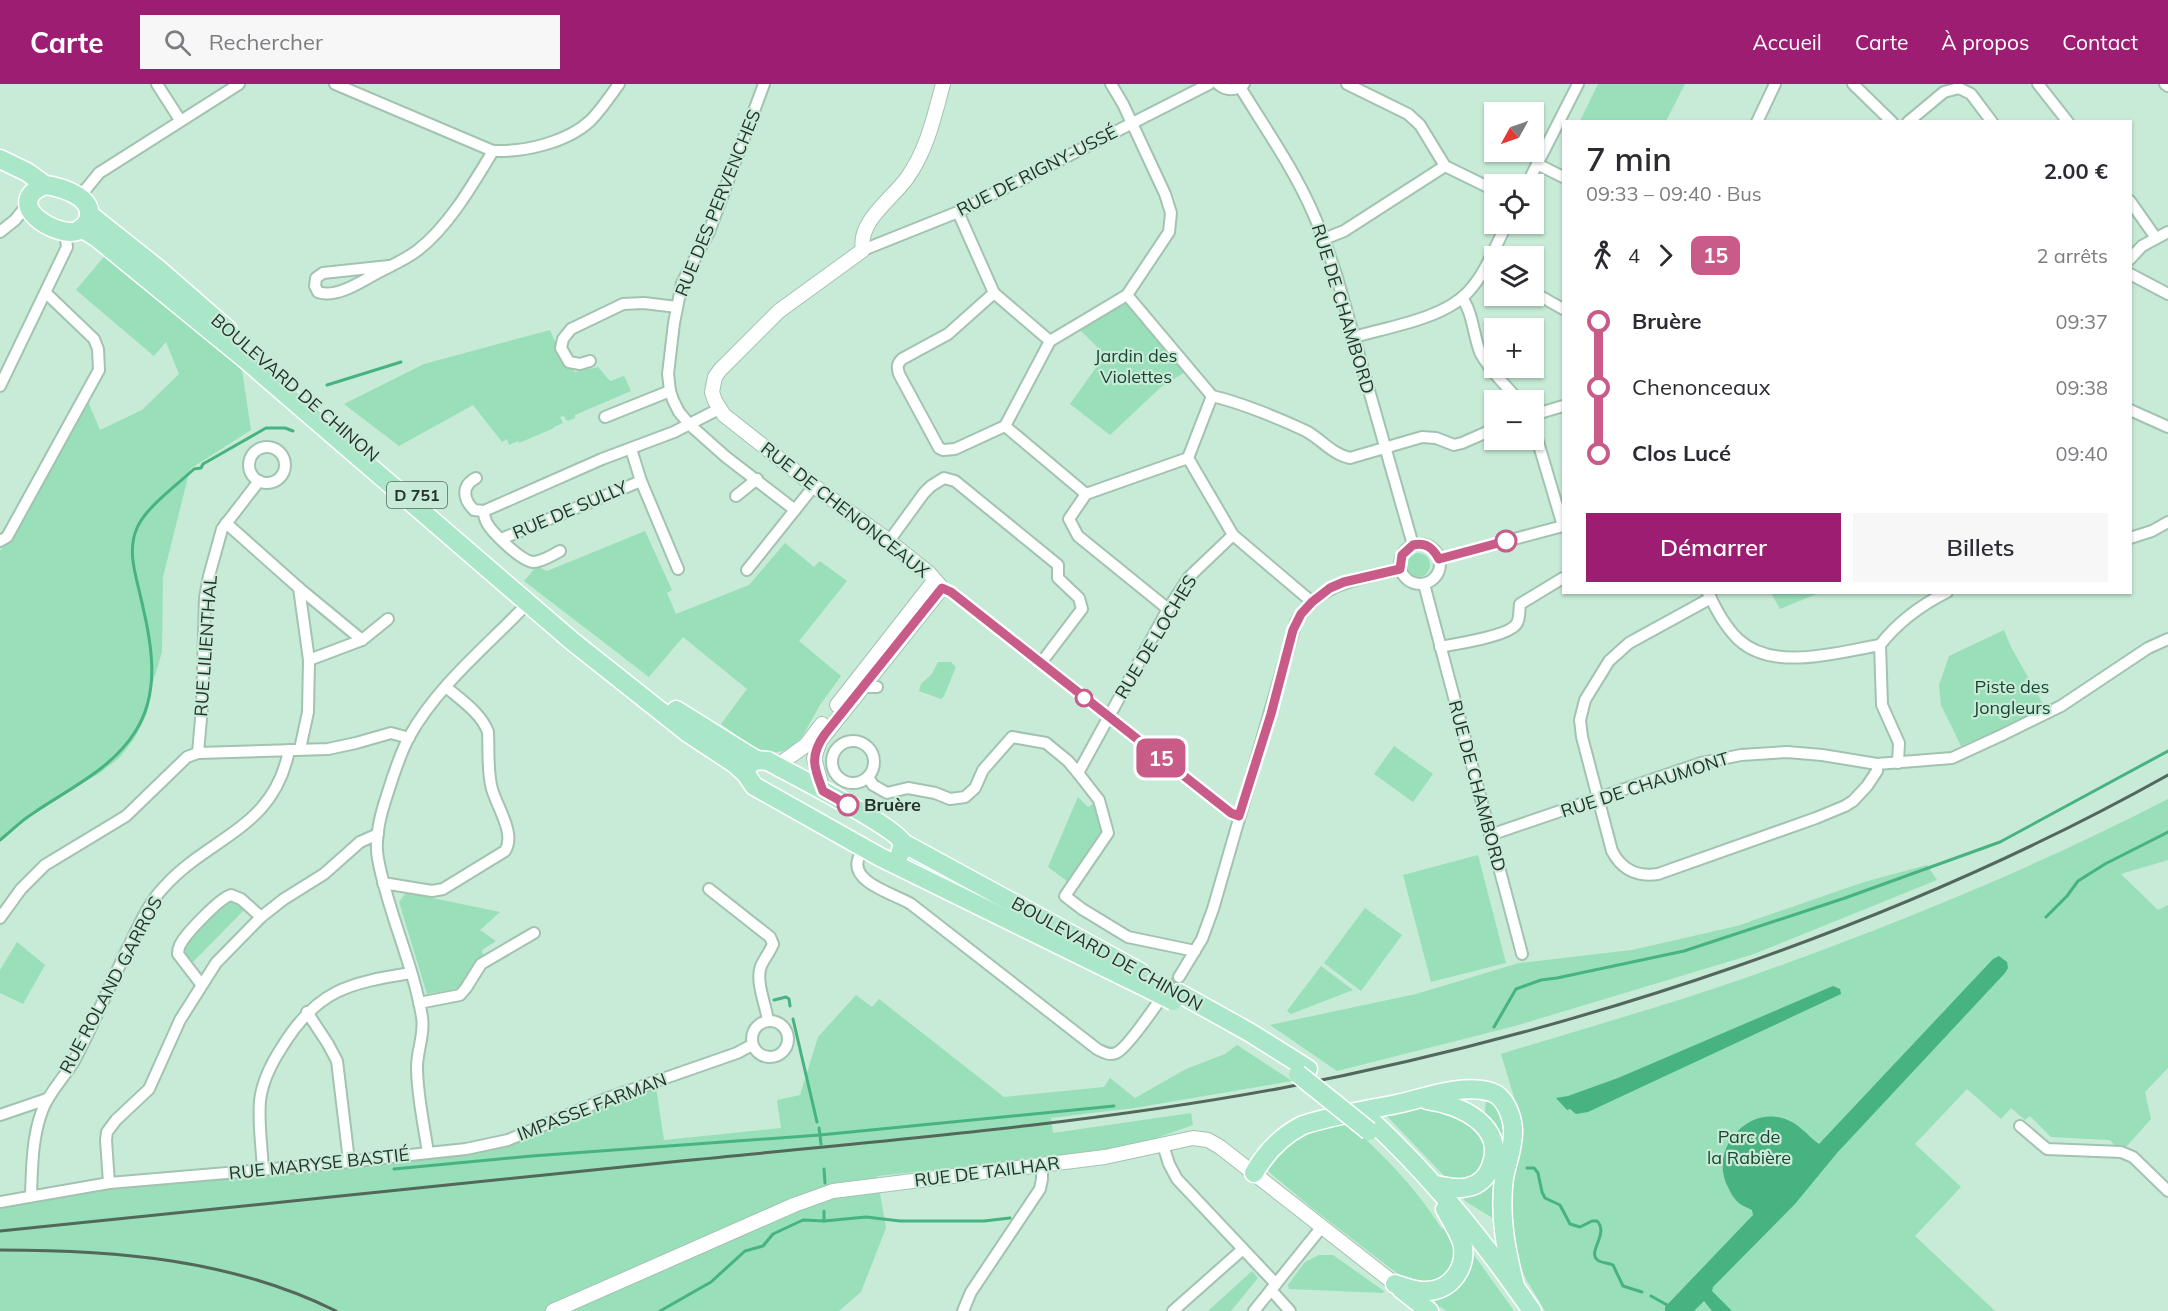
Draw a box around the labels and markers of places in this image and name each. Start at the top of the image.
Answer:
unlabelled marker [1495,530,1517,552]
unlabelled marker [1075,689,1093,707]
place label: Bruère [864,793,921,816]
marker: Bruère [837,794,859,816]

